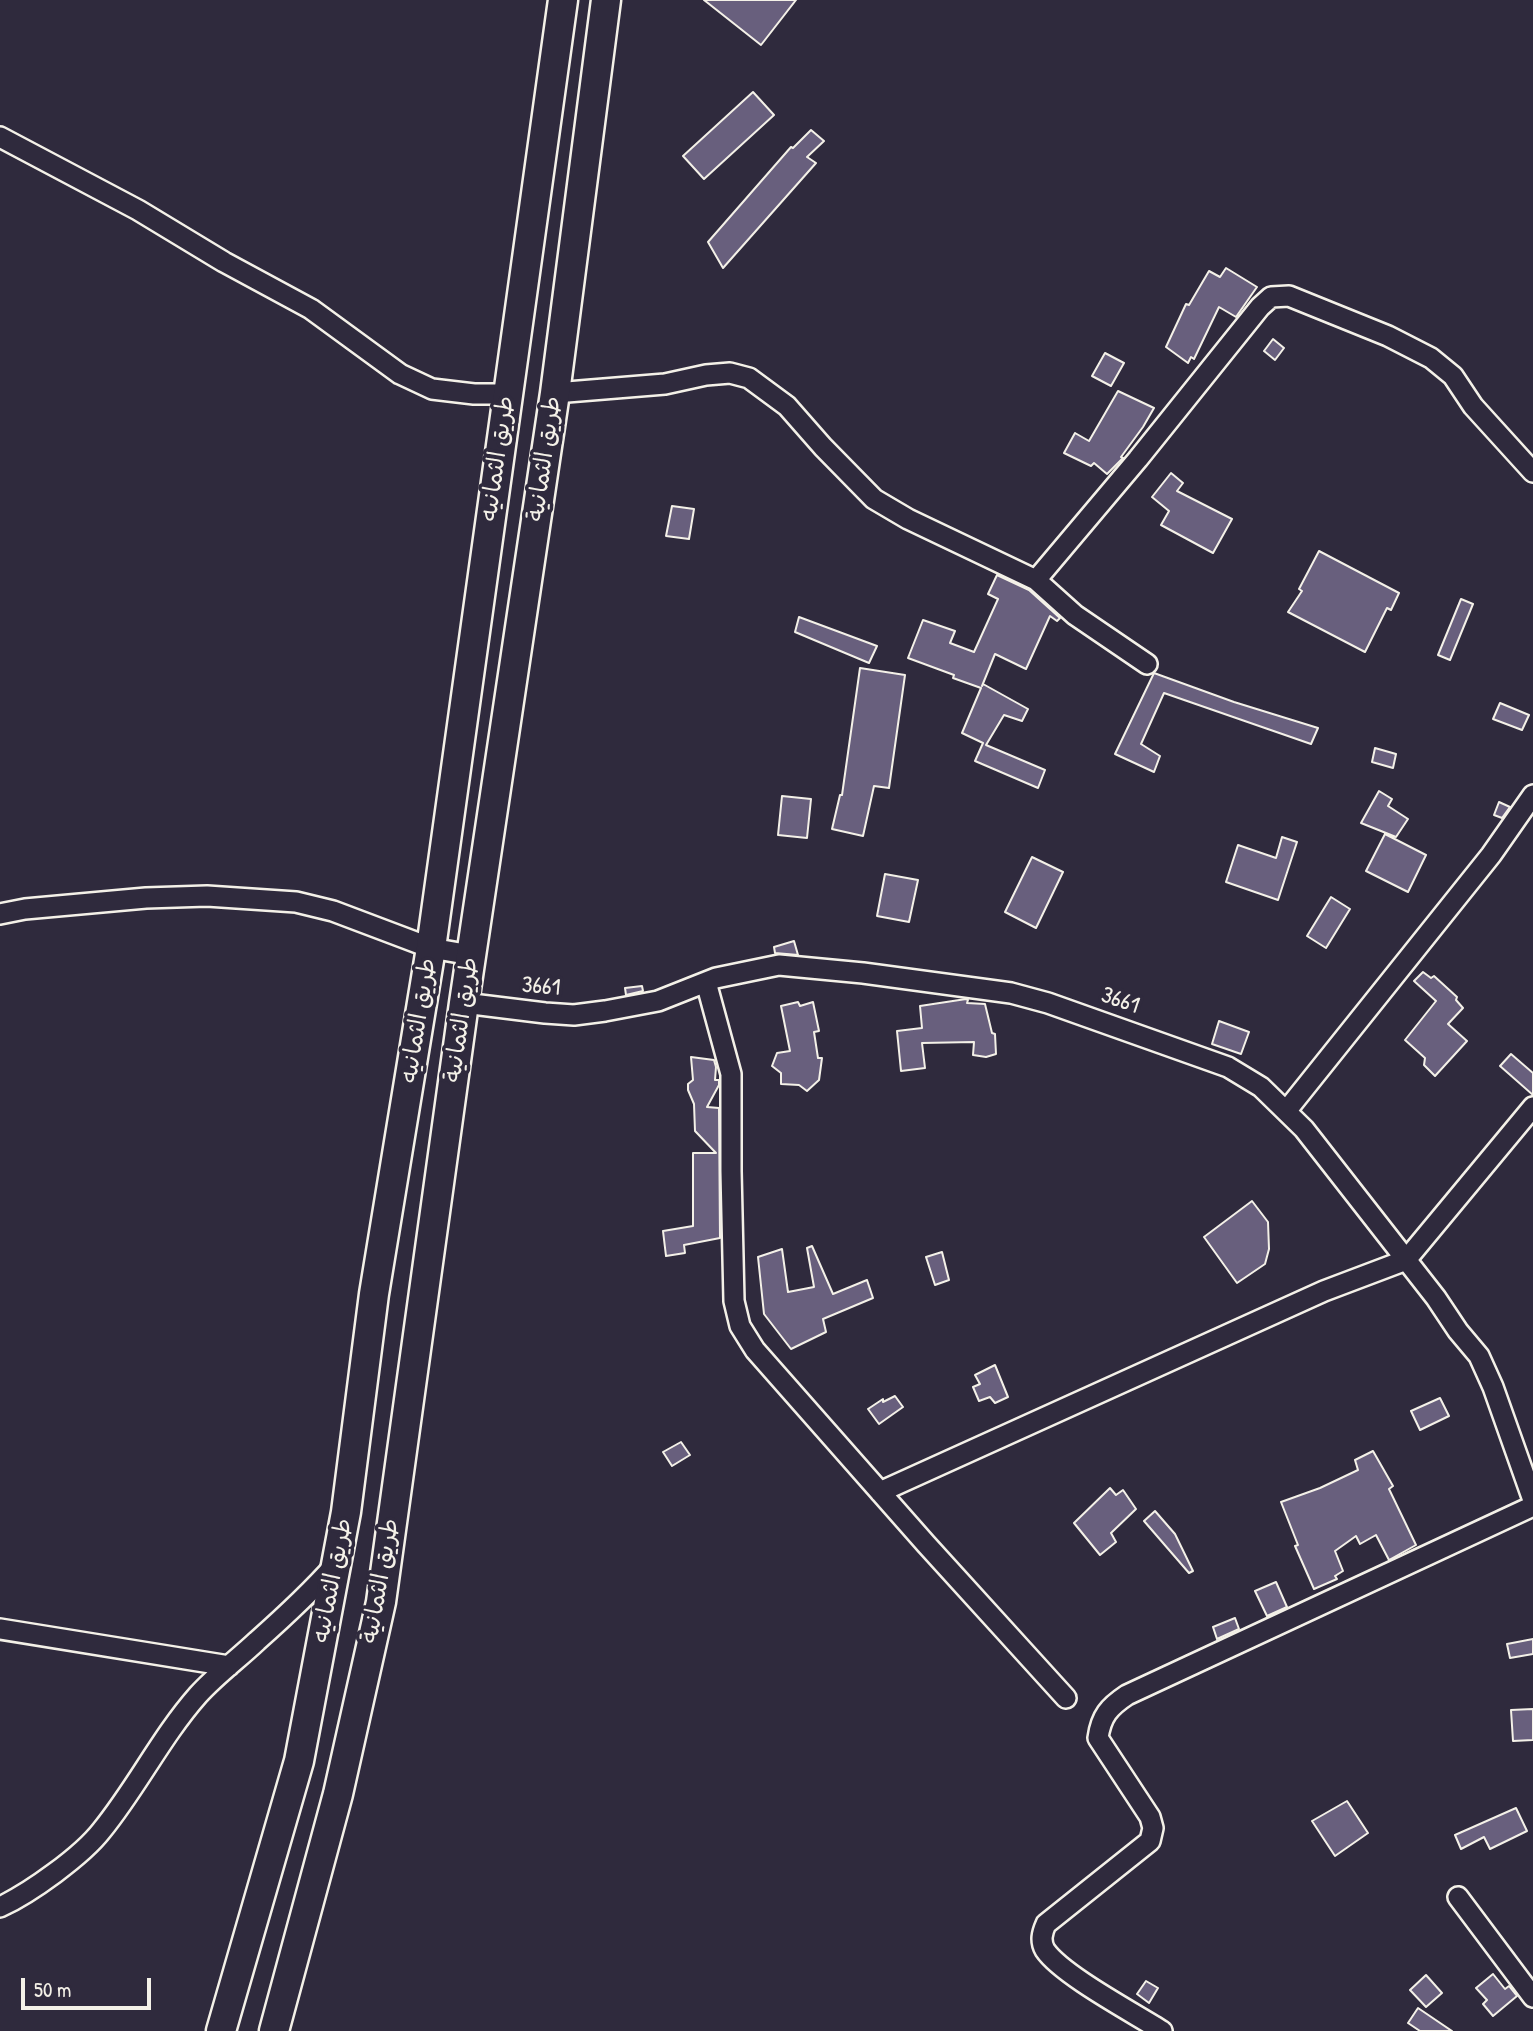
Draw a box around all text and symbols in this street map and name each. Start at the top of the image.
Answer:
street label: طريق الثمانيه [475,394,521,524]
street label: طريق الثمانية [522,395,568,523]
street label: طريق الثمانيه [395,956,443,1086]
street label: طريق الثمانية [439,956,485,1084]
street label: 3661 [521,971,561,1003]
street label: 3661 [1097,981,1143,1021]
street label: طريق الثمانيه [307,1516,359,1646]
street label: طريق الثمانية [356,1516,406,1646]
scale bar [24,1965,154,2009]
text: 50 m [34,1975,71,2004]

